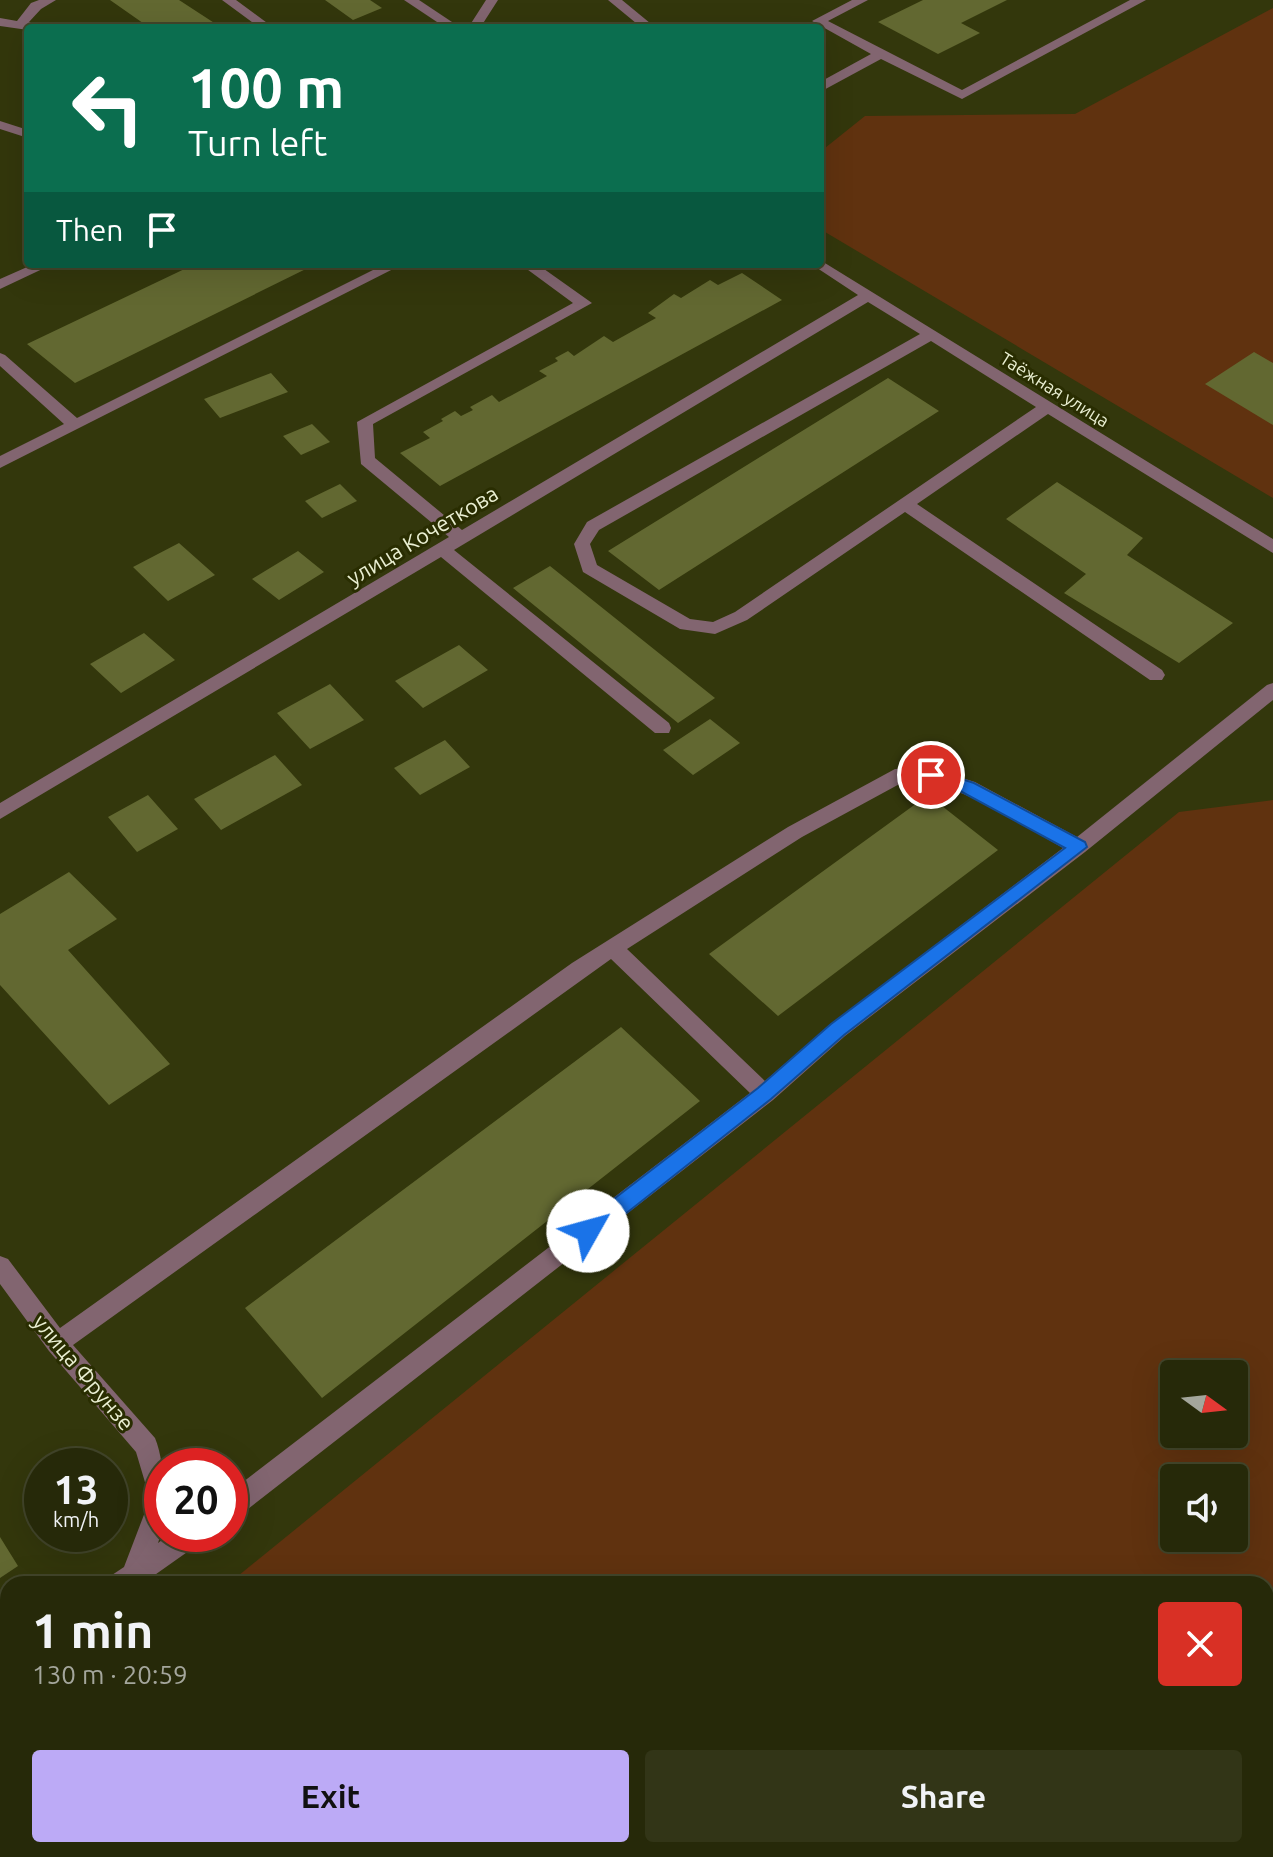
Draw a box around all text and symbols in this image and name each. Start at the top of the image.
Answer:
icon: left [56,56,160,160]
text: 100 m [188,56,344,119]
text: Turn left [188,122,327,163]
icon: arrive [140,208,184,252]
text: Then [56,213,124,247]
street label: Таёжная улица [997,347,1113,431]
street label: улица Кочеткова [342,480,502,590]
pin [897,741,965,809]
icon: arrive [909,753,953,797]
position arrow [546,1189,630,1273]
street label: улица Фрунзе [28,1309,140,1435]
north arrow [1160,1360,1248,1448]
map controls [1160,1360,1248,1552]
speed limit sign: 20 [144,1448,248,1552]
button: sound [1160,1464,1248,1552]
text: 13 [53,1467,99,1512]
text: km/h [53,1508,99,1531]
button: close [1158,1602,1242,1686]
text: 1 min [32,1603,153,1657]
text: 130 m · 20:59 [32,1660,188,1689]
button: Exit [32,1750,629,1842]
button: Share [645,1750,1242,1842]

